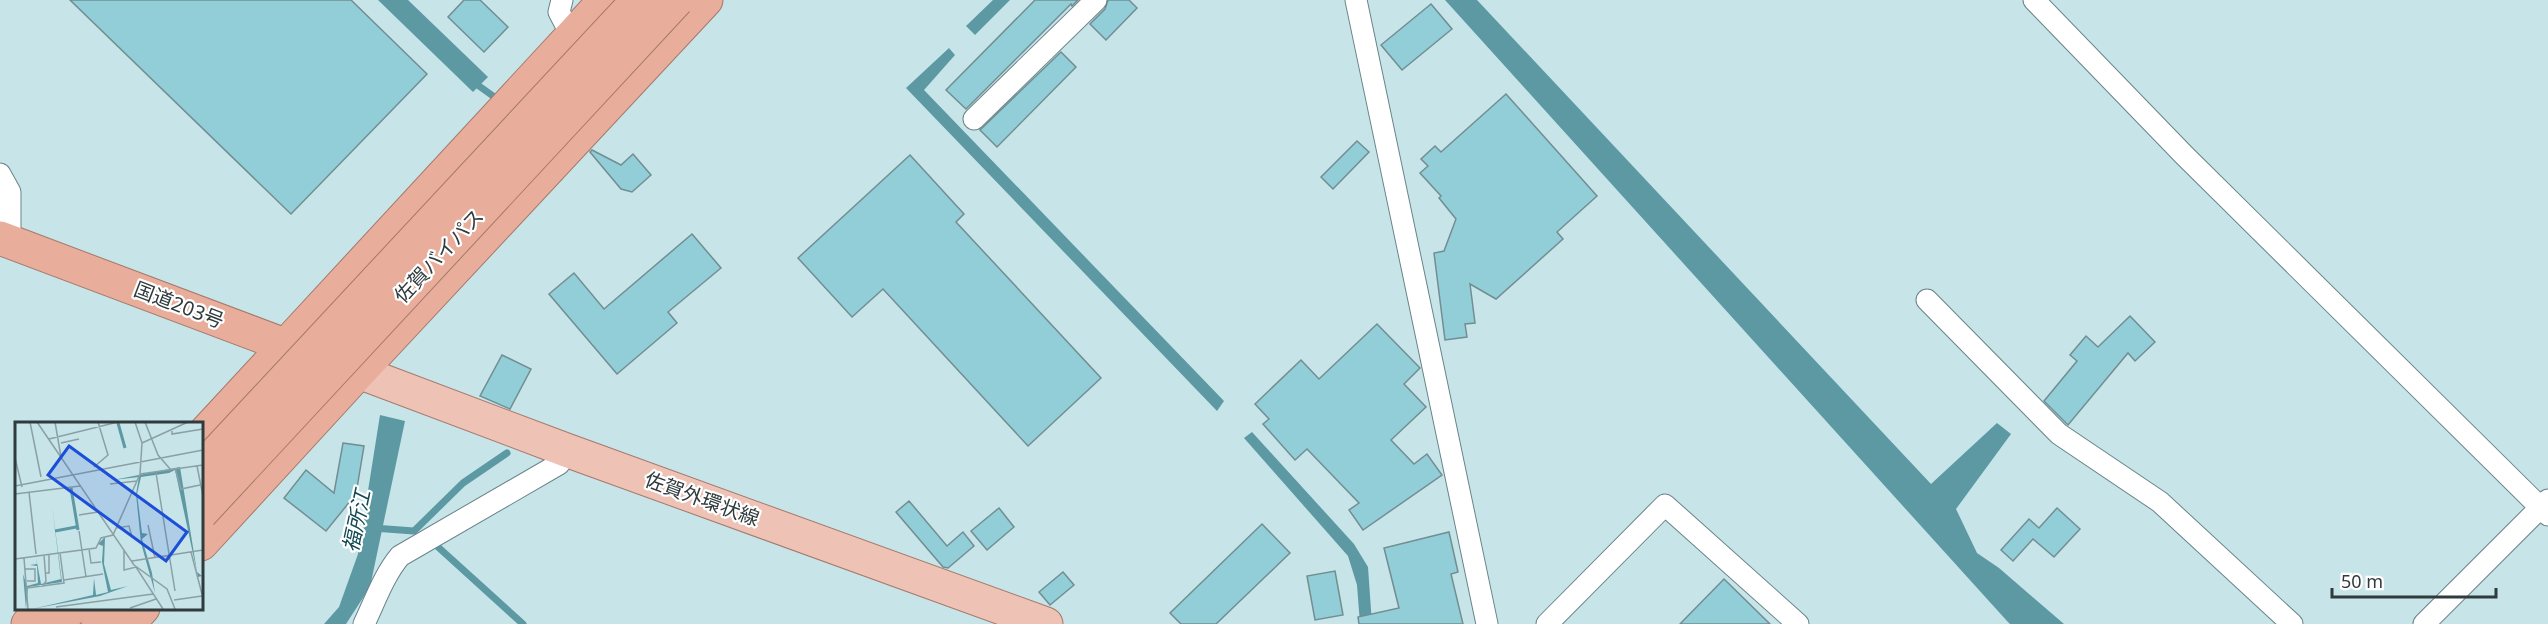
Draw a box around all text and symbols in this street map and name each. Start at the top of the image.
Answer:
street label: 佐賀バイパス [388,203,489,309]
street label: 国道203号 [130,275,228,334]
inset map [15,422,202,609]
street label: 佐賀外環状線 [641,465,763,532]
water label: 福所江 [336,485,377,555]
scale bar [2332,561,2496,599]
text: 50 m [2341,569,2383,593]

